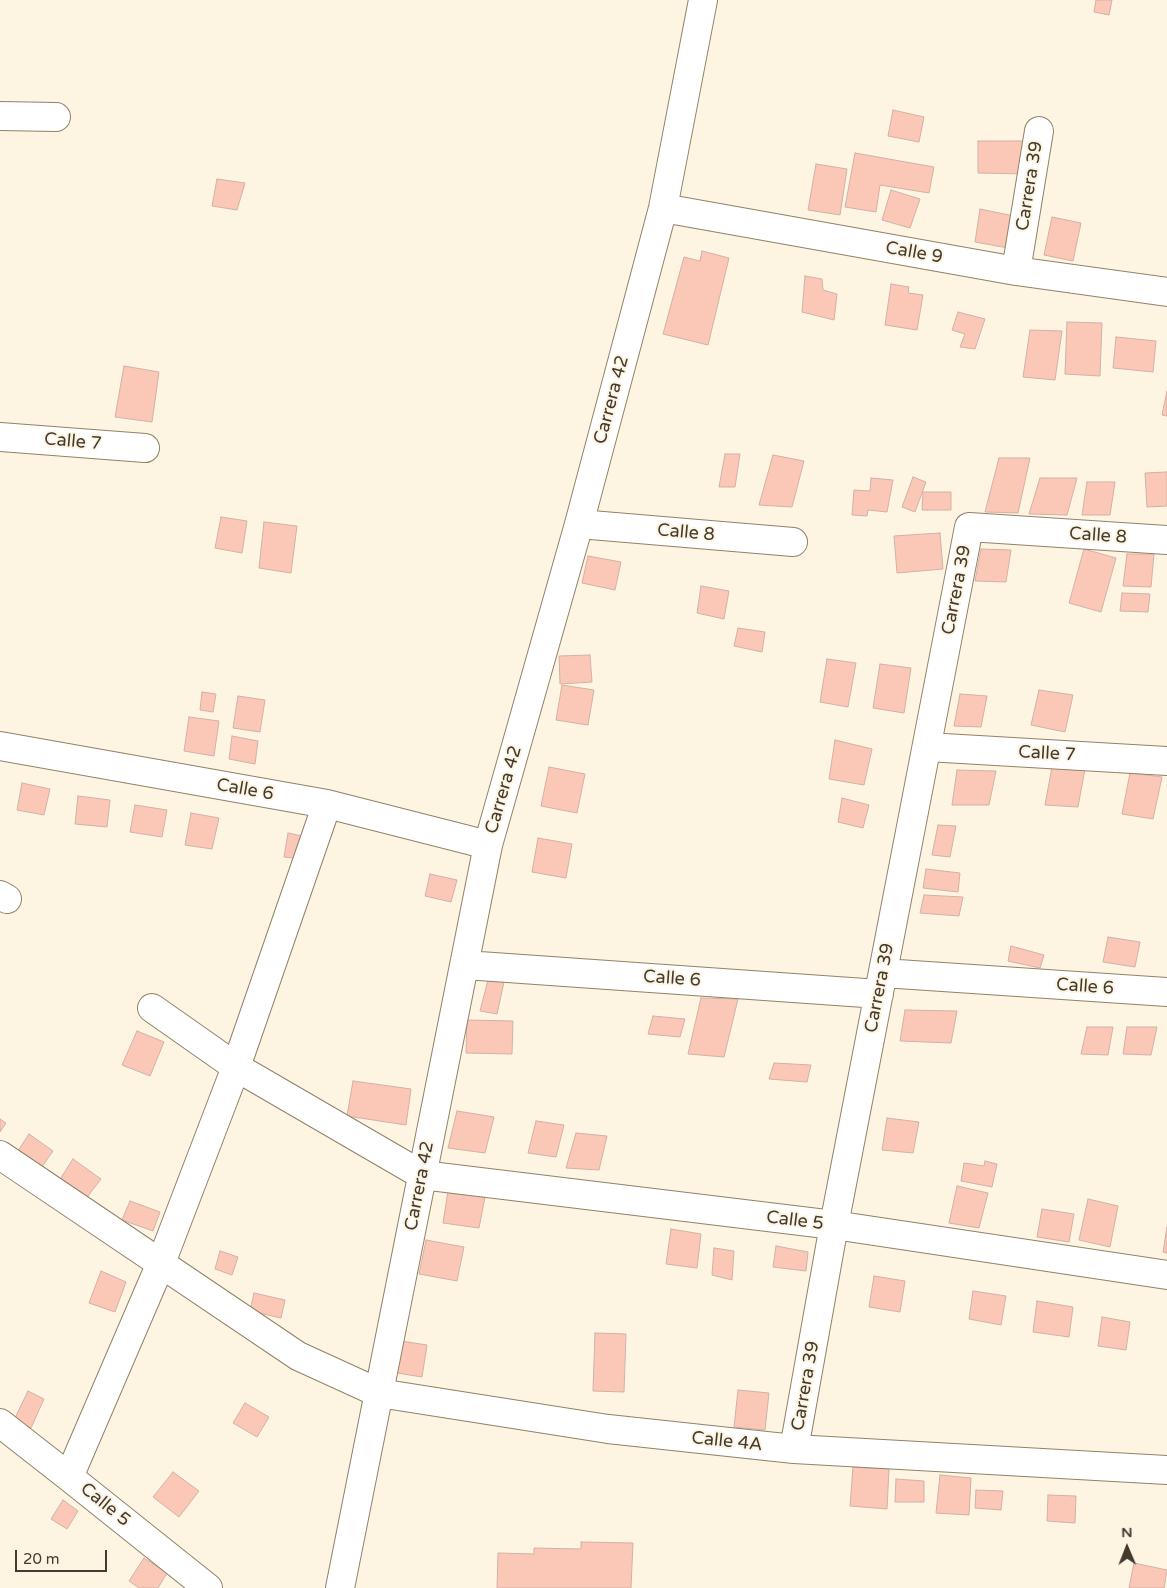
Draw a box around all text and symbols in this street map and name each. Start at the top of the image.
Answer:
street label: Carrera 39 [1012,140,1048,232]
street label: Calle 9 [884,237,944,269]
street label: Carrera 42 [590,353,634,447]
street label: Calle 7 [43,429,103,455]
street label: Calle 8 [656,520,716,546]
street label: Calle 8 [1068,523,1128,549]
street label: Carrera 39 [938,543,976,637]
street label: Calle 7 [1018,742,1076,766]
street label: Carrera 42 [481,743,527,837]
street label: Calle 6 [215,774,275,806]
street label: Carrera 39 [861,941,899,1035]
street label: Calle 6 [642,966,702,992]
street label: Calle 6 [1055,974,1115,1000]
street label: Carrera 42 [401,1139,439,1233]
street label: Calle 5 [765,1207,825,1235]
street label: Carrera 39 [787,1339,825,1433]
street label: Calle 4A [690,1428,764,1456]
street label: Calle 5 [76,1478,134,1532]
north arrow [1102,1523,1152,1573]
text: N [1121,1524,1133,1541]
scale bar [18,1540,110,1572]
text: 20 m [23,1550,60,1568]

